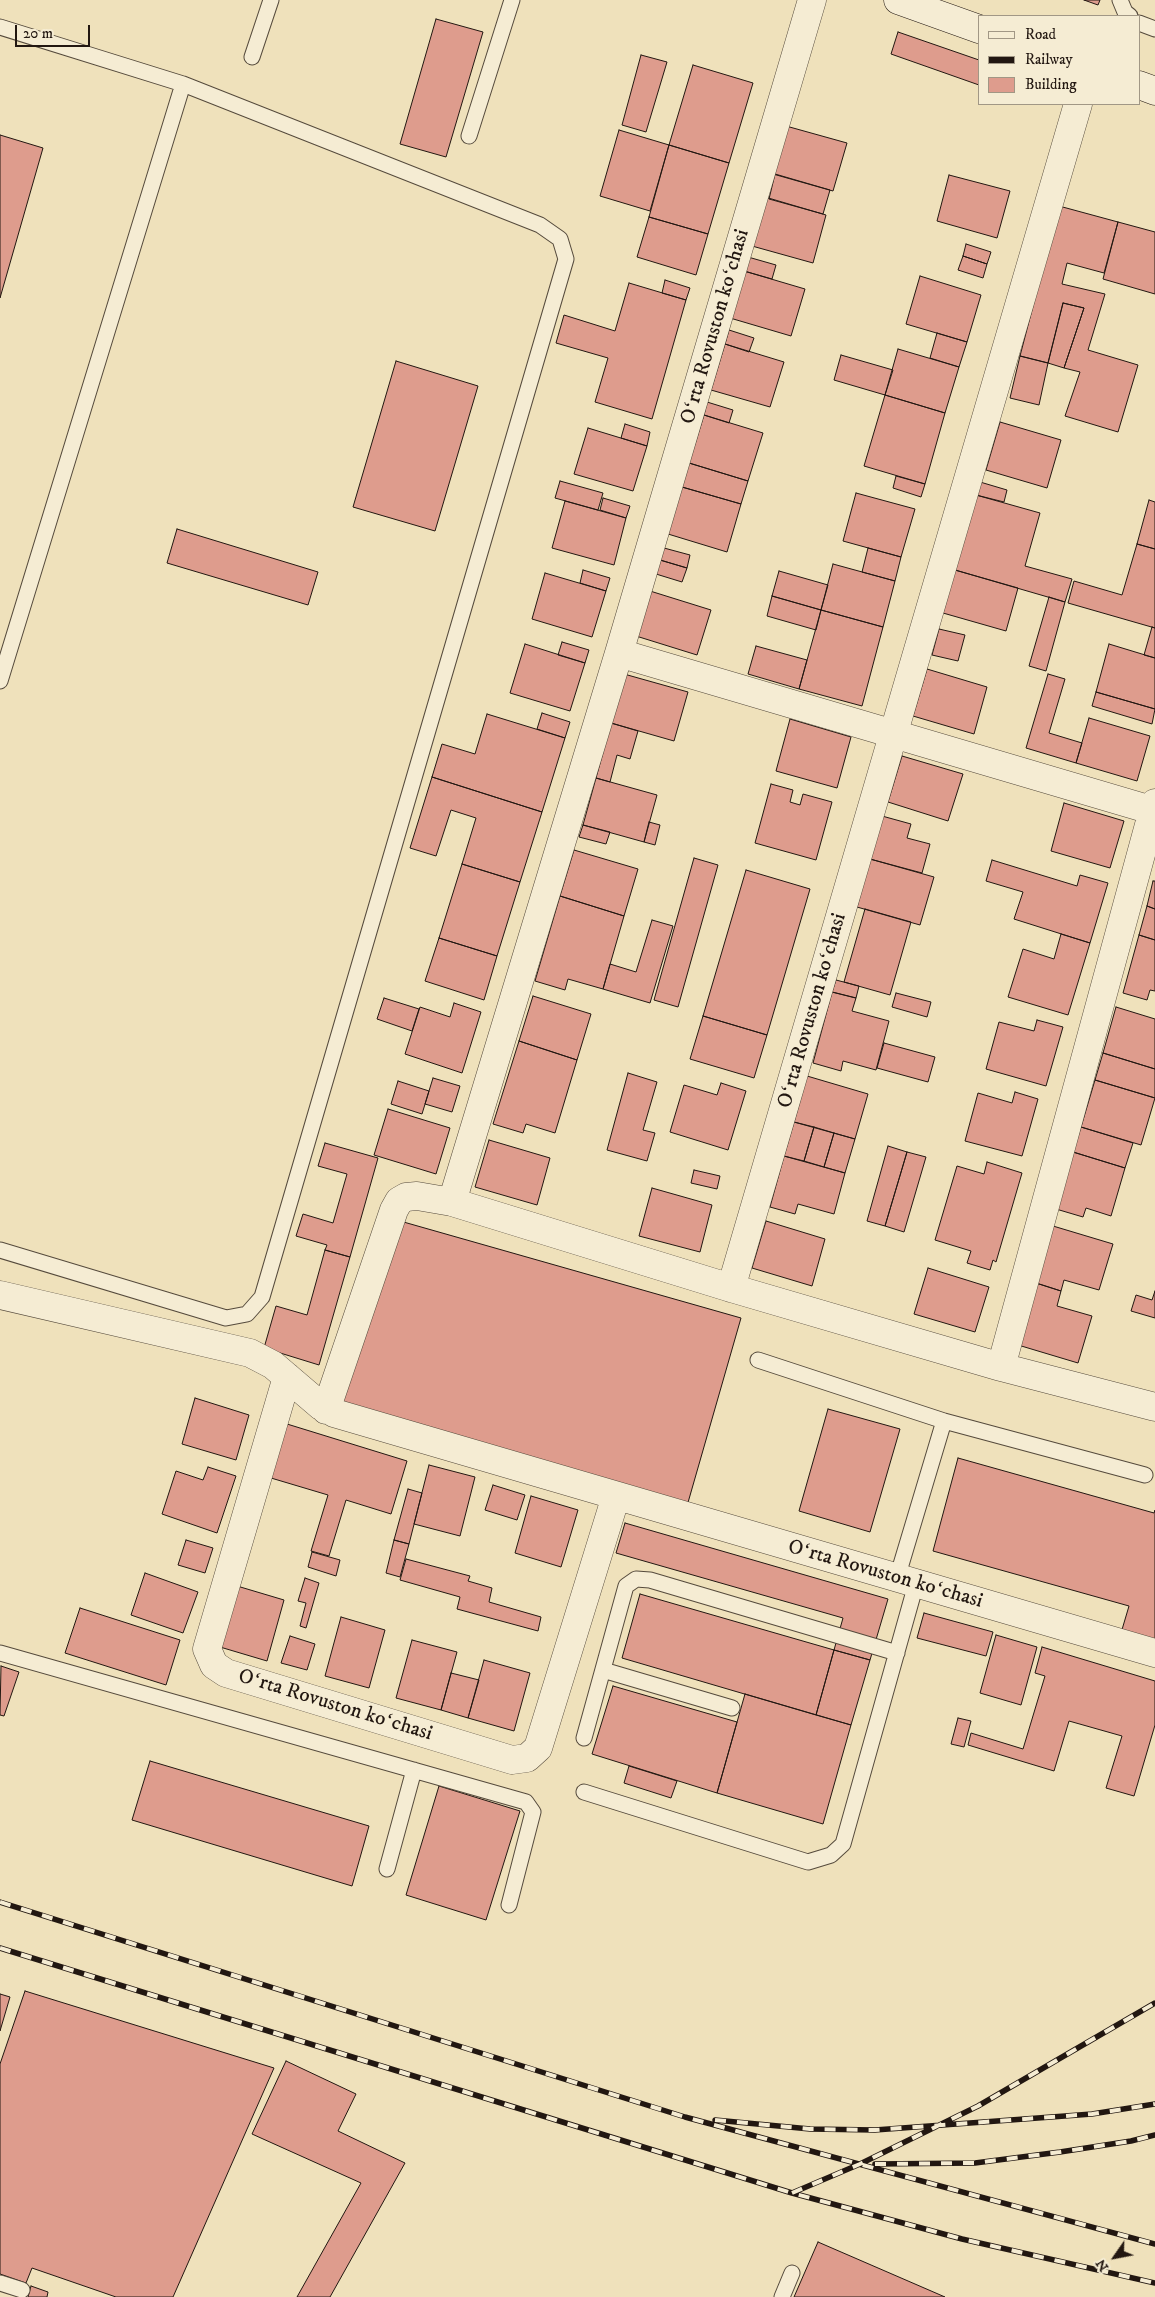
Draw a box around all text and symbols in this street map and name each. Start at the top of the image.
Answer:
scale bar [18,15,92,47]
legend [978,15,1140,105]
text: 20 m [23,24,53,43]
text: Road [1025,25,1056,44]
text: Railway [1025,50,1073,69]
text: Building [1025,75,1077,94]
street label: Oʻrta Rovuston koʻchasi [676,227,756,427]
street label: Oʻrta Rovuston koʻchasi [773,911,853,1111]
street label: Oʻrta Rovuston koʻchasi [785,1535,985,1615]
street label: Oʻrta Rovuston koʻchasi [235,1664,435,1748]
north arrow [1090,2232,1140,2282]
text: N [1092,2255,1113,2275]

